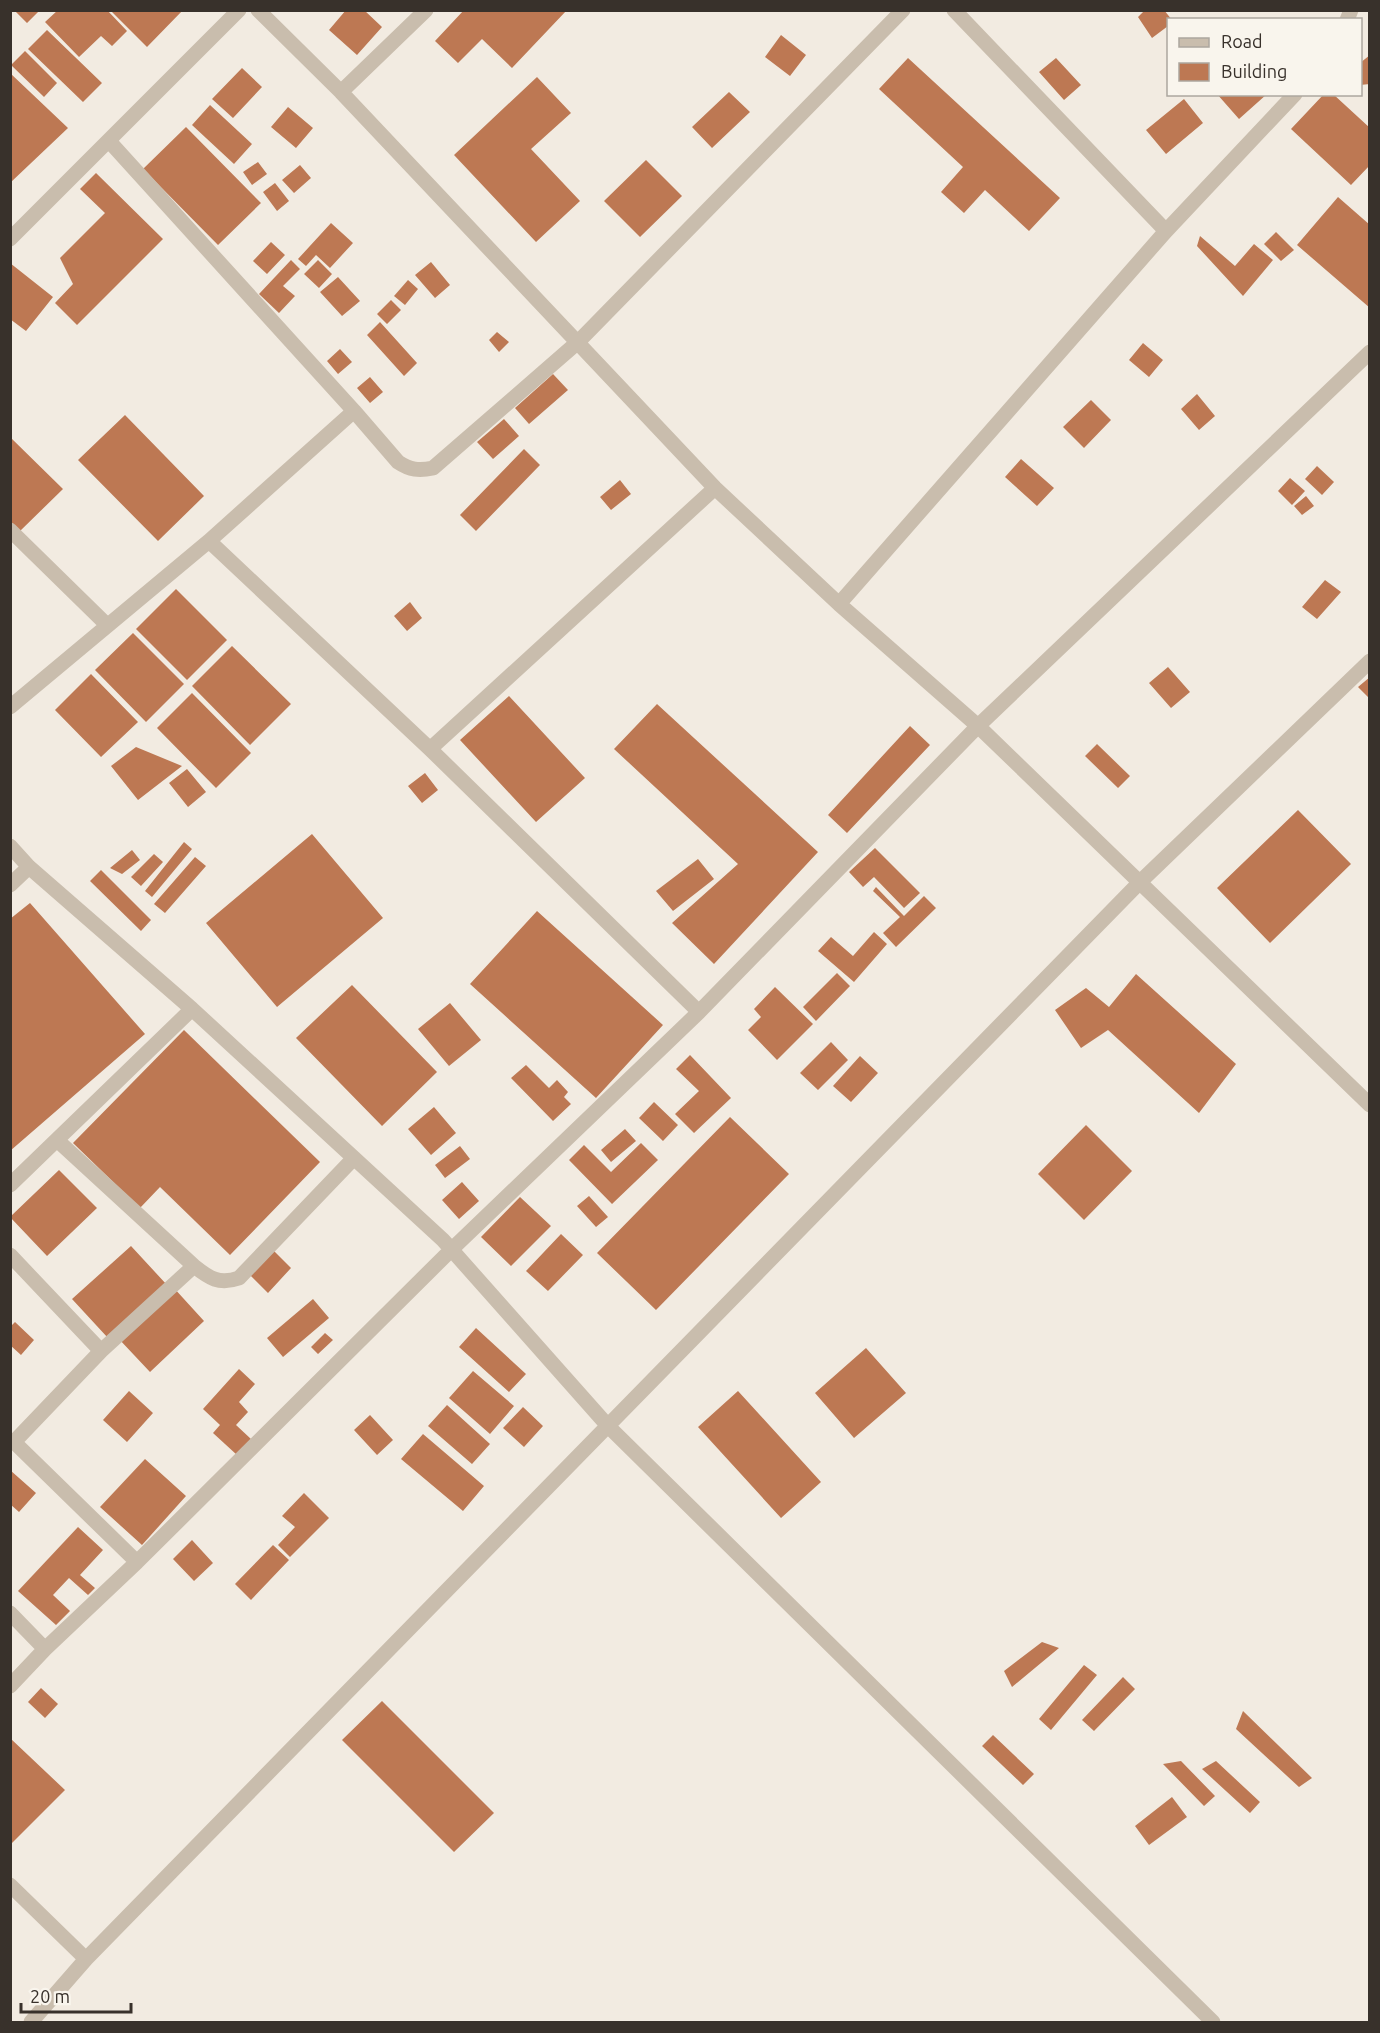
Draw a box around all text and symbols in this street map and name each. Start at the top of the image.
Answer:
legend [1167,18,1362,96]
text: Road [1221,31,1263,51]
text: Building [1221,61,1287,81]
scale bar [21,1976,130,2014]
text: 20 m [30,1986,70,2006]

